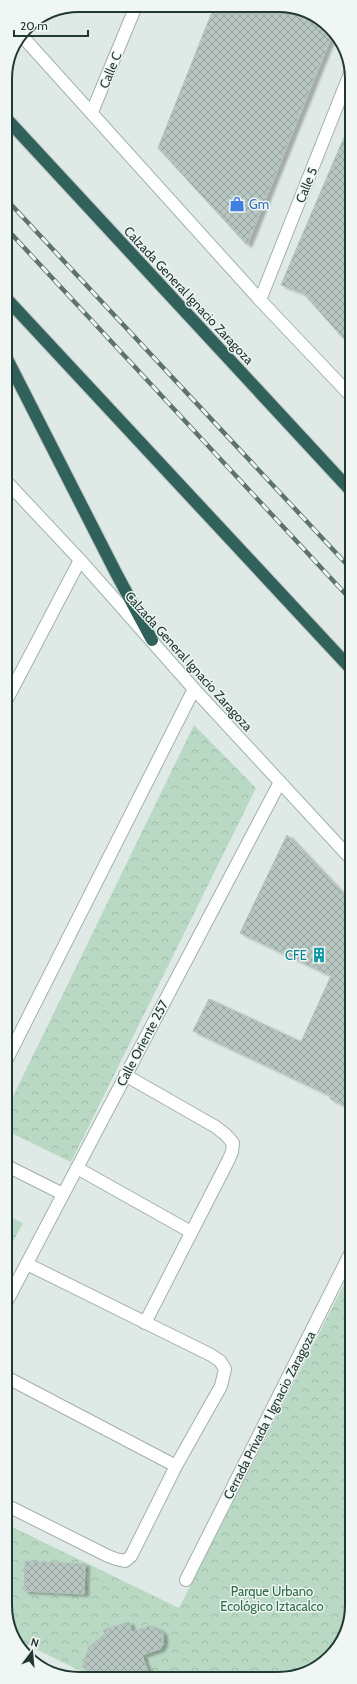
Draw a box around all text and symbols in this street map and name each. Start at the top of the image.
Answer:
scale bar [14,12,88,38]
text: 20 m [20,18,48,33]
street label: Calle C [95,49,125,91]
street label: Calle 5 [292,165,320,205]
shop icon: Gm [228,195,246,213]
place label: Gm [249,196,269,212]
street label: Calzada General Ignacio Zaragoza [121,223,258,368]
street label: Calzada General Ignacio Zaragoza [122,588,257,735]
building icon: CFE [310,946,328,964]
place label: CFE [285,947,307,963]
street label: Calle Oriente 257 [113,997,172,1089]
street label: Cerrada Privada 1 Ignacio Zaragoza [219,1328,319,1502]
park label: Parque Urbano Ecológico Iztacalco [220,1583,324,1614]
north arrow [12,1632,52,1672]
text: N [29,1635,40,1650]

